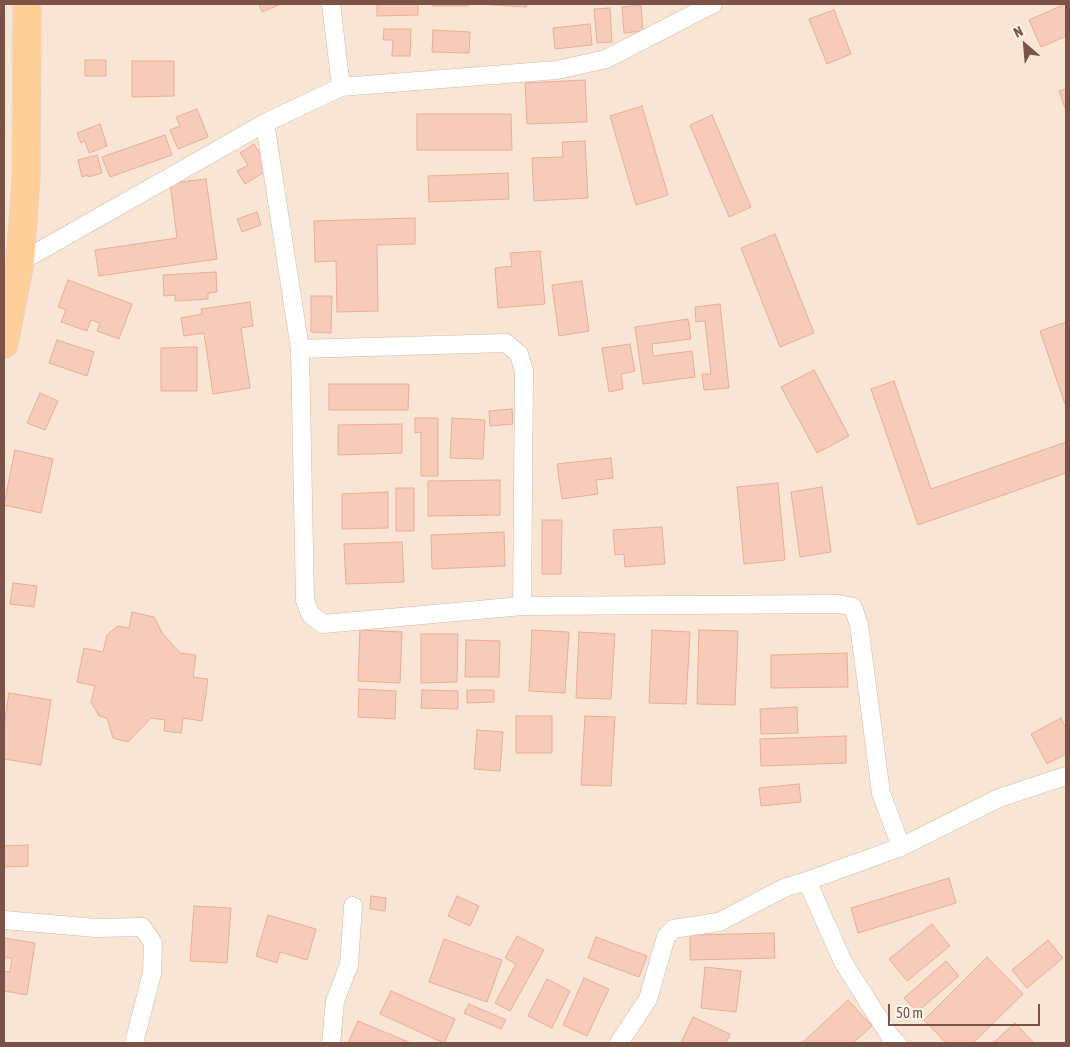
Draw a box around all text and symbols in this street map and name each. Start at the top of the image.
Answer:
north arrow [1000,20,1050,70]
text: N [1011,23,1025,41]
scale bar [890,994,1042,1026]
text: 50 m [896,1004,923,1021]

